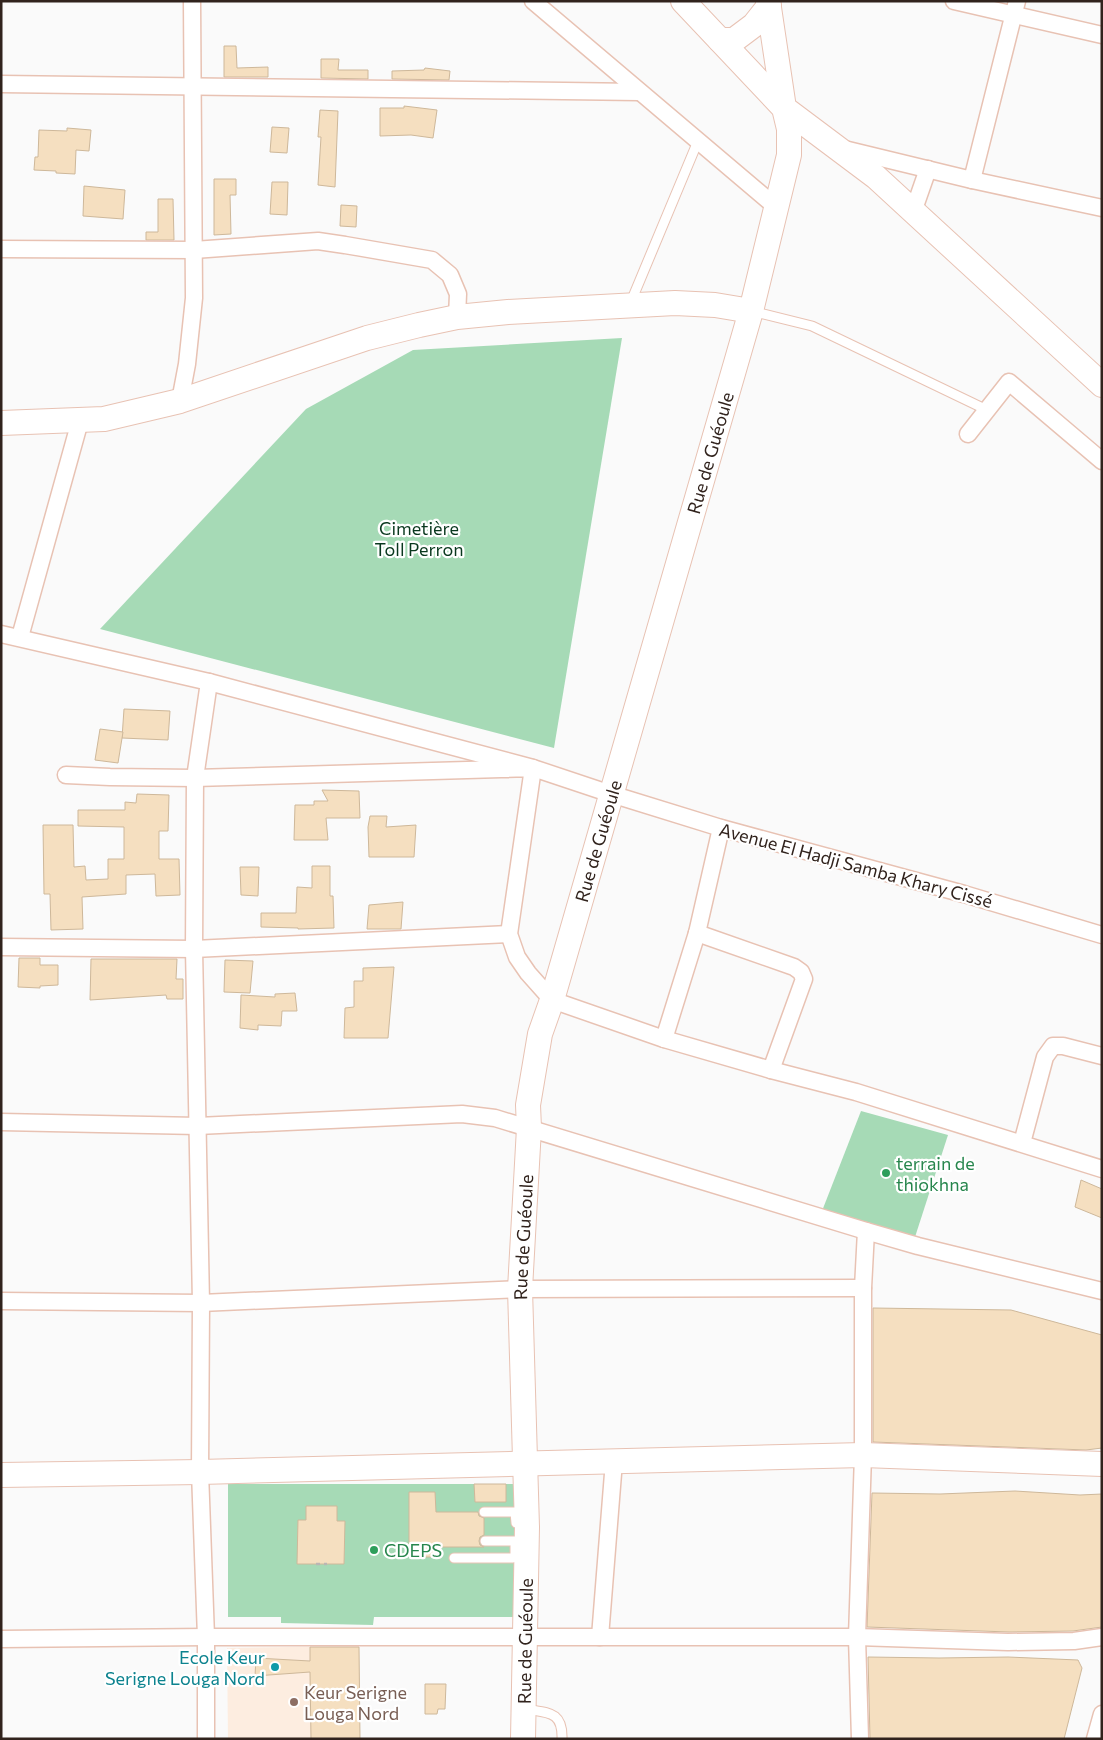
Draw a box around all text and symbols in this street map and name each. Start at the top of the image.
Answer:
street label: Rue de Guéoule [682,389,738,516]
park label: Cimetière Toll Perron [374,517,464,560]
street label: Rue de Guéoule [570,777,626,905]
street label: Avenue El Hadji Samba Khary Cissé [717,818,995,912]
place label: terrain de thiokhna [896,1152,975,1195]
marker: terrain de thiokhna [880,1167,892,1179]
street label: Rue de Guéoule [509,1174,537,1300]
place label: CDEPS [384,1539,442,1561]
marker: CDEPS [368,1544,380,1556]
street label: Rue de Guéoule [513,1578,537,1704]
place label: Ecole Keur Serigne Louga Nord [105,1646,265,1689]
marker: Ecole Keur Serigne Louga Nord [269,1661,281,1673]
place label: Keur Serigne Louga Nord [304,1681,407,1724]
marker: Keur Serigne Louga Nord [288,1696,300,1708]

